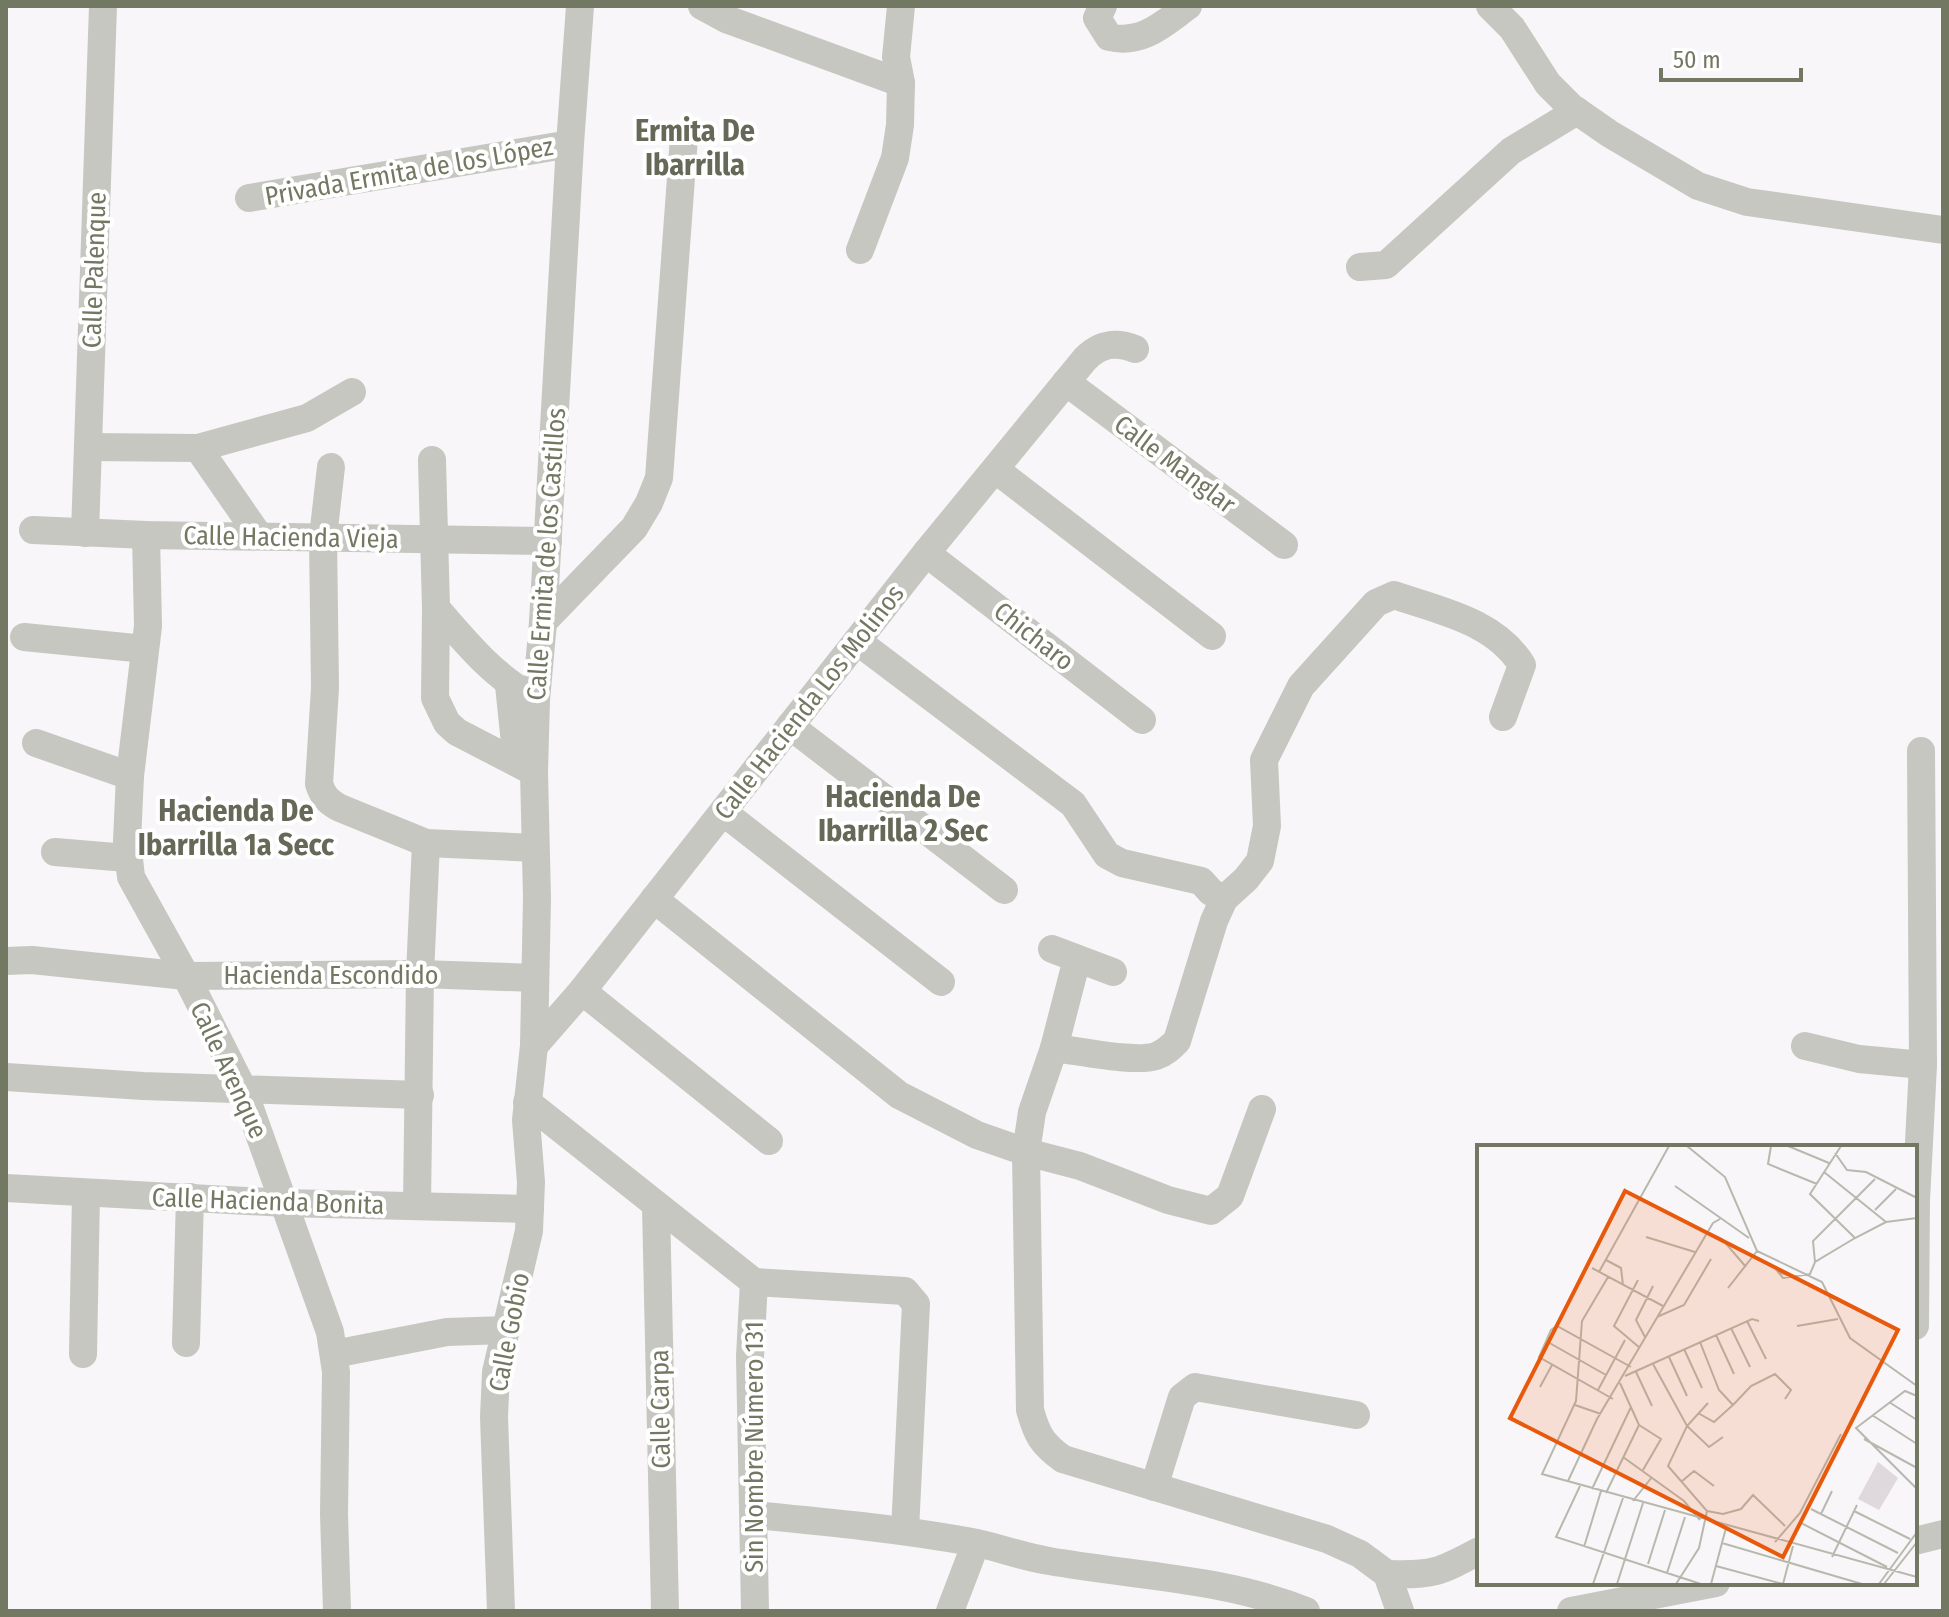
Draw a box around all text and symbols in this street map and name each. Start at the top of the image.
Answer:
scale bar [1661,32,1801,82]
text: 50 m [1673,46,1721,74]
district label: Ermita De Ibarrilla [635,113,755,183]
street label: Privada Ermita de los López [263,131,556,212]
street label: Calle Palenque [76,191,113,349]
street label: Calle Ermita de los Castillos [521,407,572,701]
street label: Calle Manglar [1108,409,1241,520]
street label: Calle Hacienda Vieja [183,520,399,555]
street label: Calle Hacienda Los Molinos [708,579,911,826]
street label: Chicharo [988,596,1080,677]
district label: Hacienda De Ibarrilla 2 Sec [818,779,989,849]
district label: Hacienda De Ibarrilla 1a Secc [138,793,335,863]
street label: Hacienda Escondido [224,960,438,991]
street label: Calle Arenque [183,997,274,1143]
inset map [1477,1145,1917,1585]
street label: Calle Hacienda Bonita [151,1182,385,1221]
street label: Calle Gobio [483,1270,536,1394]
street label: Sin Nombre Número 131 [739,1321,770,1573]
street label: Calle Carpa [644,1349,677,1469]

